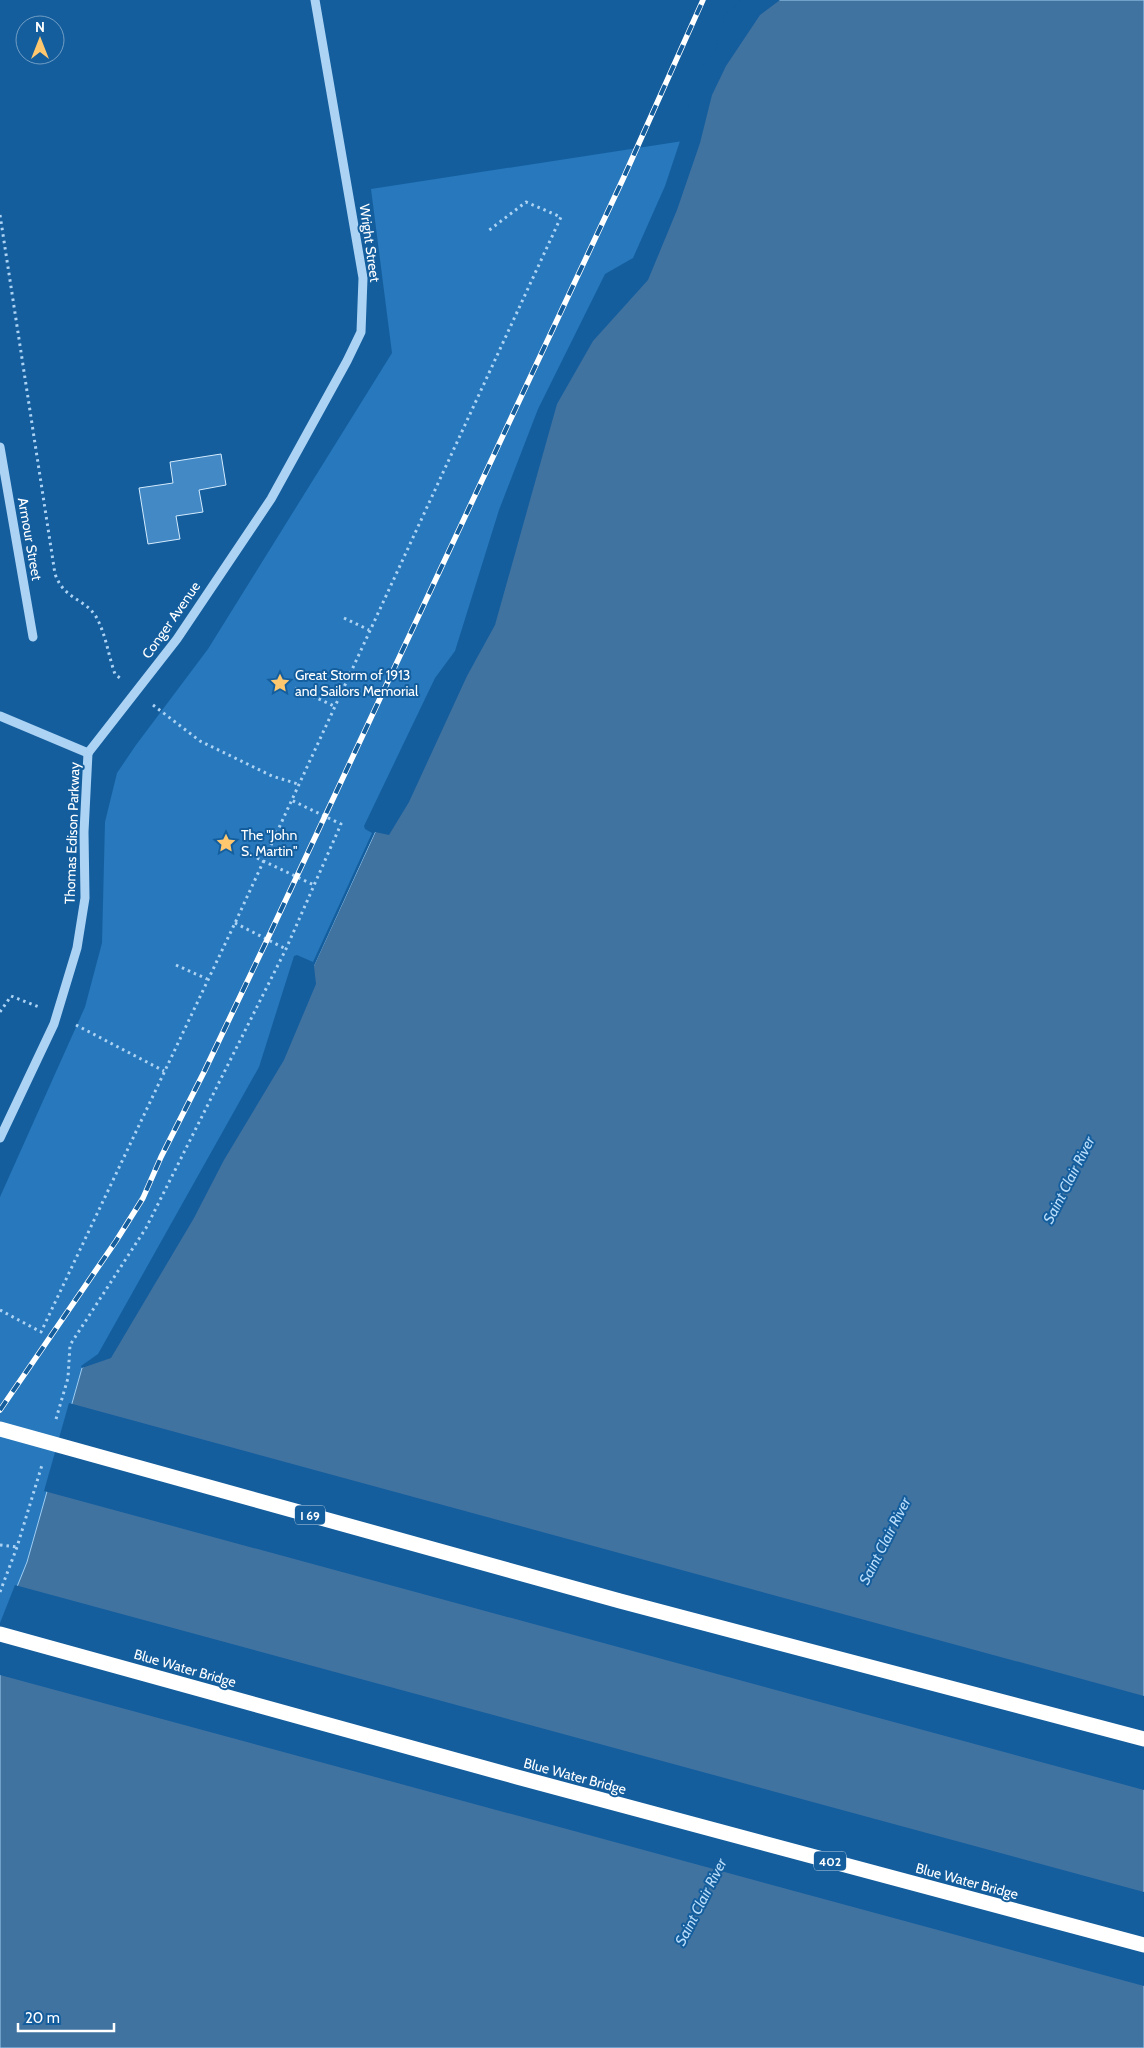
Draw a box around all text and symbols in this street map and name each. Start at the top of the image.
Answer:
north arrow [15,15,65,65]
text: N [35,18,45,36]
street label: Wright Street [356,203,384,283]
street label: Armour Street [14,496,46,582]
street label: Conger Avenue [138,578,204,662]
place label: Great Storm of 1913 and Sailors Memorial [295,666,419,700]
place icon: Great Storm of 1913 and Sailors Memorial [269,672,291,694]
street label: Thomas Edison Parkway [61,762,83,904]
place label: The "John S. Martin" [241,826,297,860]
place icon: The "John S. Martin" [215,832,237,854]
water label: Saint Clair River [1039,1132,1099,1226]
water label: Saint Clair River [855,1493,915,1587]
road number: I 69 [295,1506,325,1524]
street label: Blue Water Bridge [132,1645,238,1691]
street label: Blue Water Bridge [522,1754,628,1798]
road number: 402 [814,1852,846,1870]
water label: Saint Clair River [671,1854,731,1948]
street label: Blue Water Bridge [914,1859,1020,1903]
scale bar [18,2000,114,2032]
text: 20 m [25,2009,60,2027]

